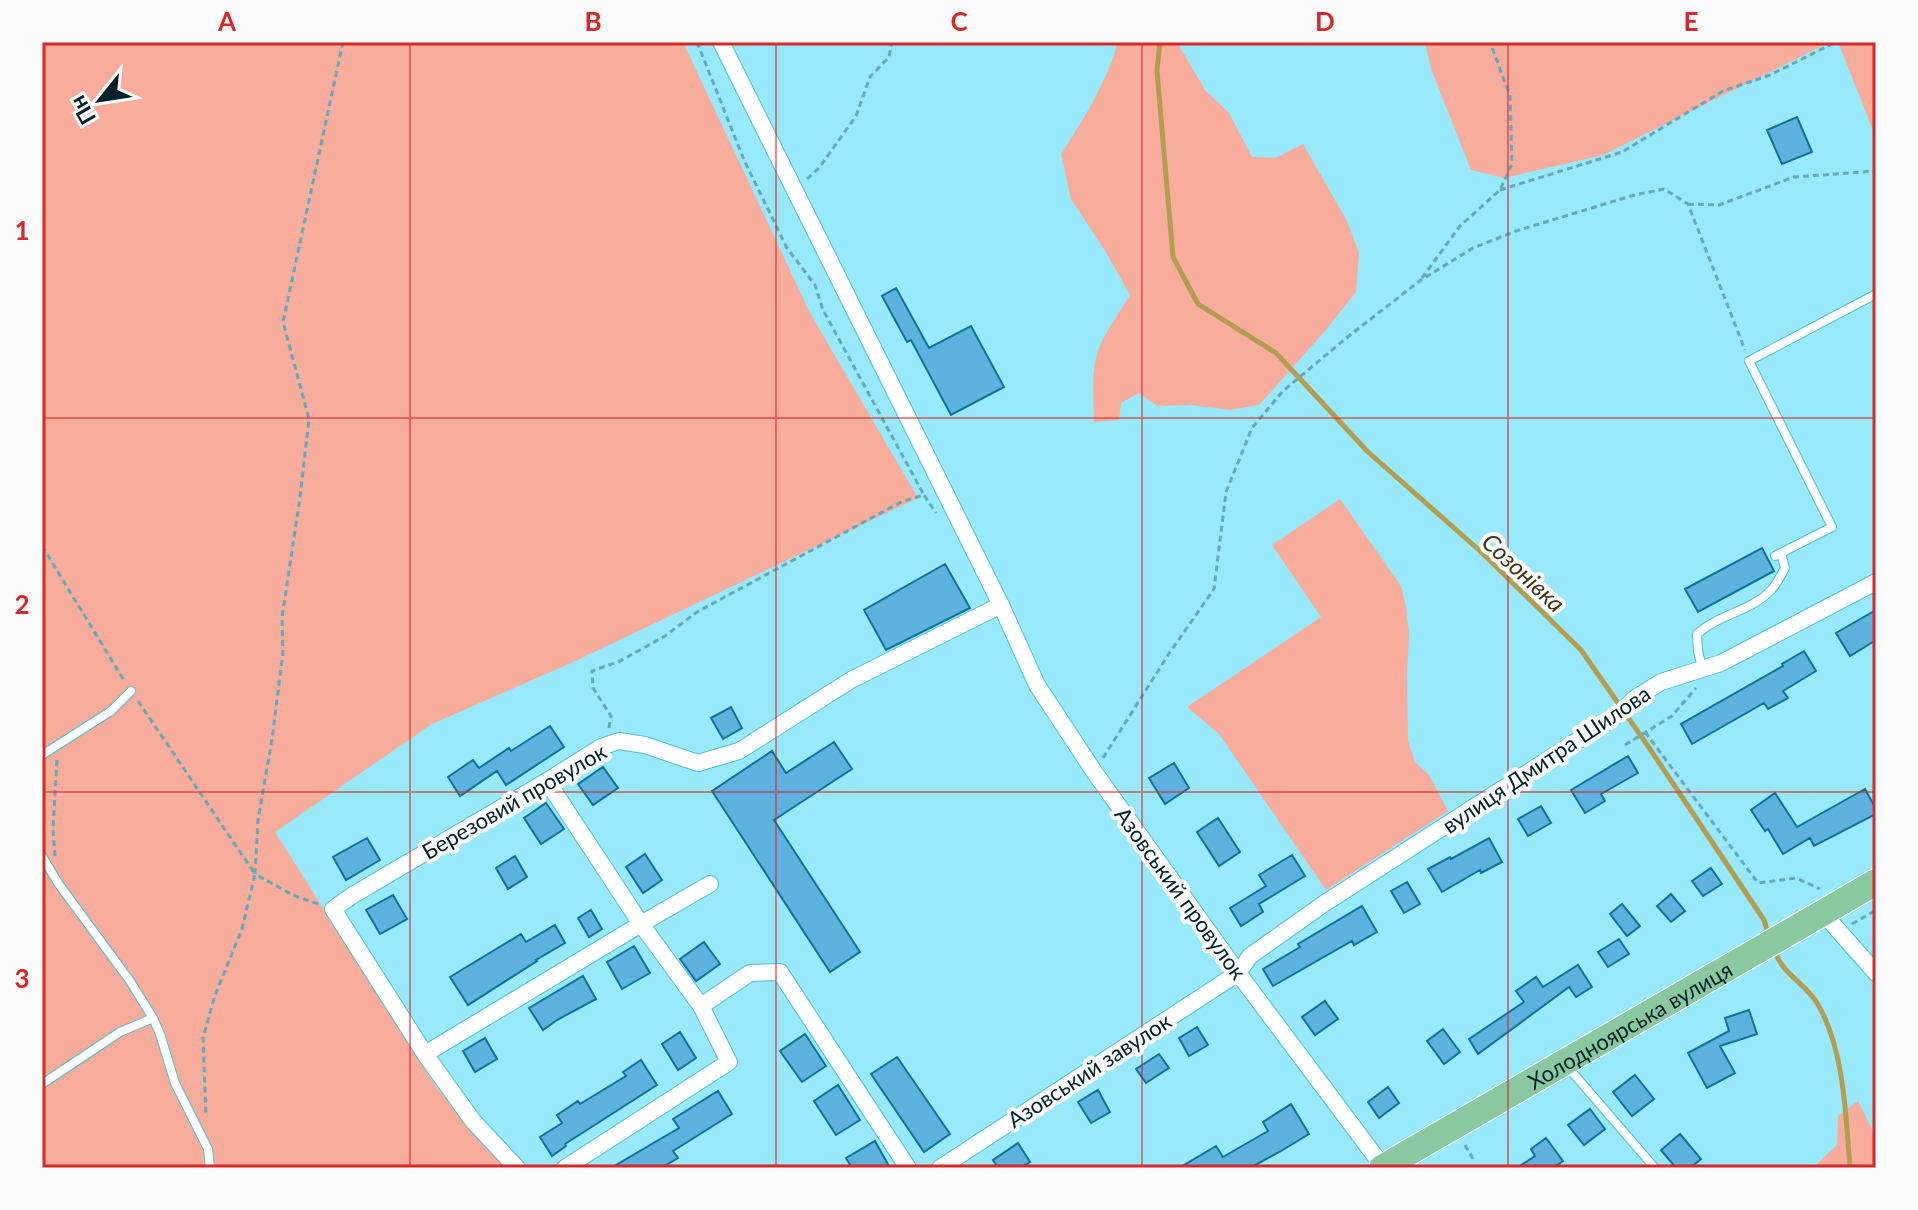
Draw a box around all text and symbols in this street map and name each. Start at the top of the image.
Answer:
text: A [217,5,237,37]
text: B [584,5,602,37]
text: C [950,5,968,37]
text: D [1315,5,1335,37]
text: E [1684,5,1698,37]
north arrow [60,60,140,140]
text: Пн [63,91,101,129]
text: 1 [14,214,30,246]
water label: Созонівка [1477,526,1571,618]
text: 2 [14,588,30,620]
street label: вулиця Дмитра Шилова [1437,679,1655,839]
street label: Березовий провулок [417,737,611,865]
street label: Азовський провулок [1109,802,1253,985]
street label: Холодноярська вулиця [1522,955,1737,1094]
text: 3 [14,962,30,994]
street label: Азовський завулок [1002,1007,1177,1133]

